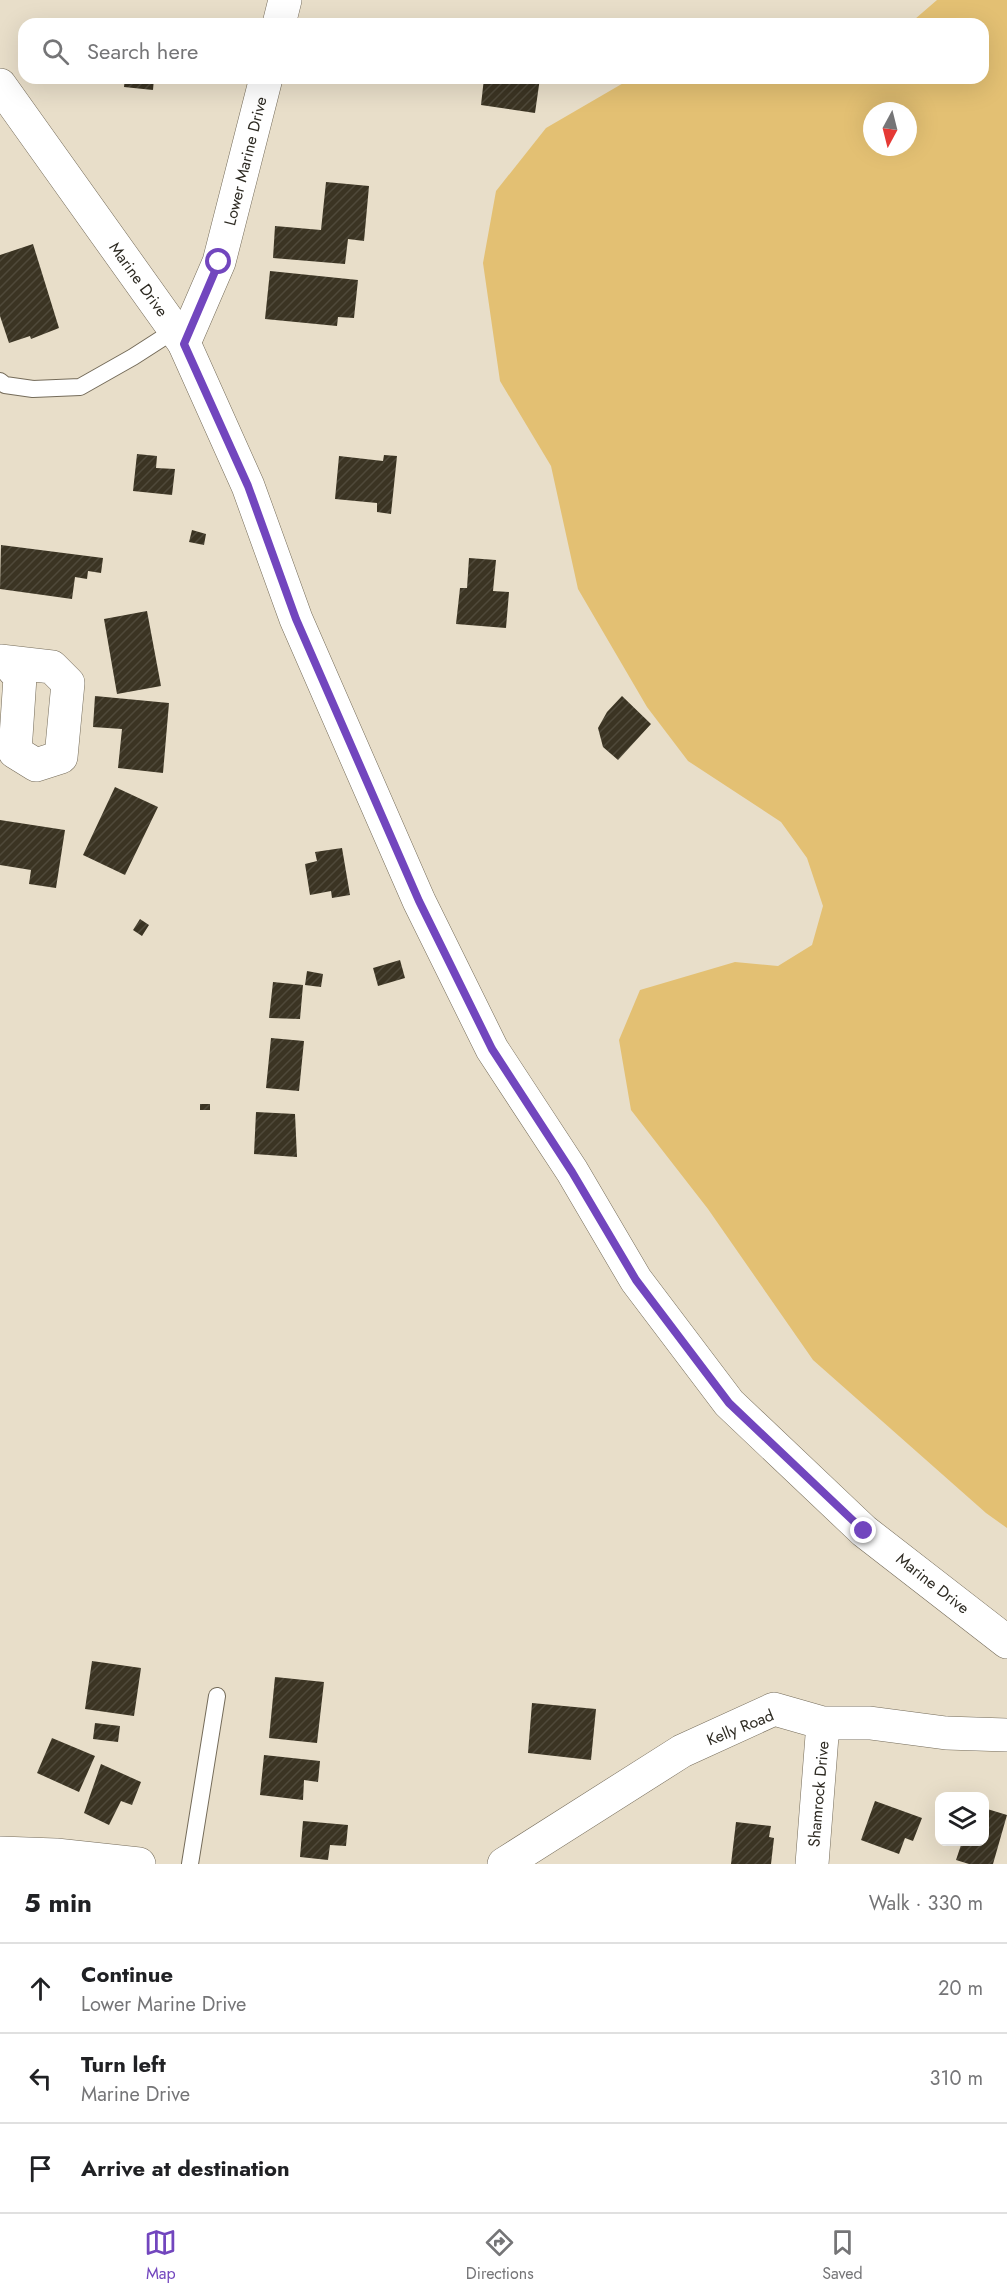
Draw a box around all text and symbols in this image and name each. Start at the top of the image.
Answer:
search box [18,18,989,84]
icon: search [39,35,72,68]
text: Search here [87,35,198,67]
street label: Lower Marine Drive [218,94,273,228]
north arrow [863,102,917,156]
street label: Marine Drive [104,237,174,321]
route start [205,248,231,274]
route end [850,1517,876,1543]
street label: Marine Drive [891,1547,974,1619]
street label: Kelly Road [703,1704,777,1751]
street label: Shamrock Drive [802,1740,835,1848]
map controls [935,1792,989,1846]
button: layers [935,1792,989,1846]
text: 5 min [24,1884,92,1922]
text: Walk · 330 m [869,1889,983,1918]
text: Continue [81,1958,173,1990]
icon: ahead [24,1972,57,2005]
text: 20 m [938,1974,983,2003]
text: Lower Marine Drive [81,1990,246,2019]
text: Turn left [81,2048,166,2080]
icon: left [24,2062,57,2095]
text: 310 m [929,2064,983,2093]
text: Marine Drive [81,2080,190,2109]
icon: arrive [24,2152,57,2185]
text: Arrive at destination [81,2152,290,2184]
tab: Map [144,2226,177,2285]
tab: Directions [466,2226,534,2285]
tab: Saved [822,2226,863,2285]

